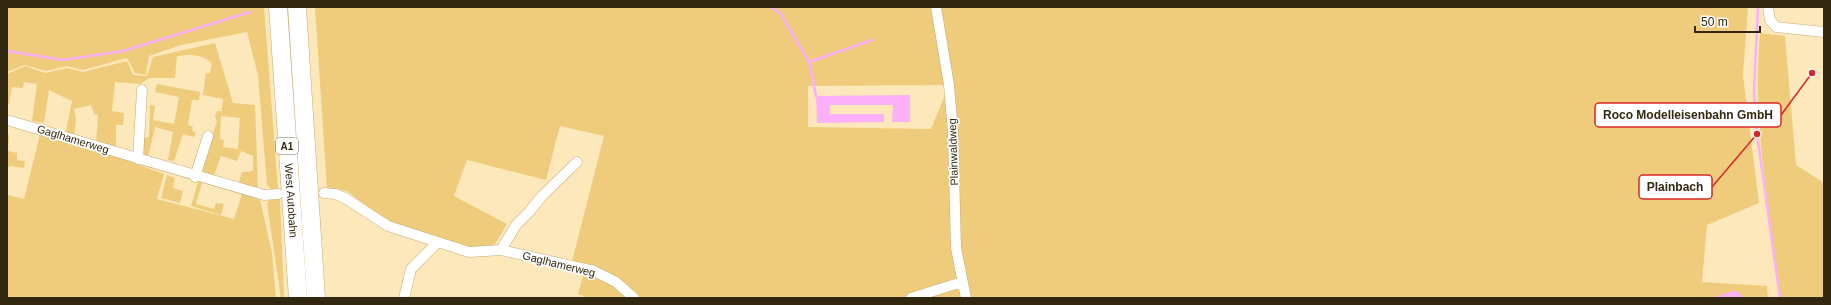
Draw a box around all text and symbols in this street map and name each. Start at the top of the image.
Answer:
scale bar [1695,8,1760,34]
text: 50 m [1701,15,1728,29]
callout: Roco Modelleisenbahn GmbH [1595,103,1781,127]
text: Roco Modelleisenbahn GmbH [1603,108,1773,122]
street label: Plainwaldweg [946,118,960,186]
street label: Gaglhamerweg [36,122,110,156]
road number: A1 [276,138,298,154]
street label: West Autobahn [283,163,300,238]
callout: Plainbach [1639,175,1712,199]
text: Plainbach [1647,180,1703,194]
street label: Gaglhamerweg [521,249,597,279]

